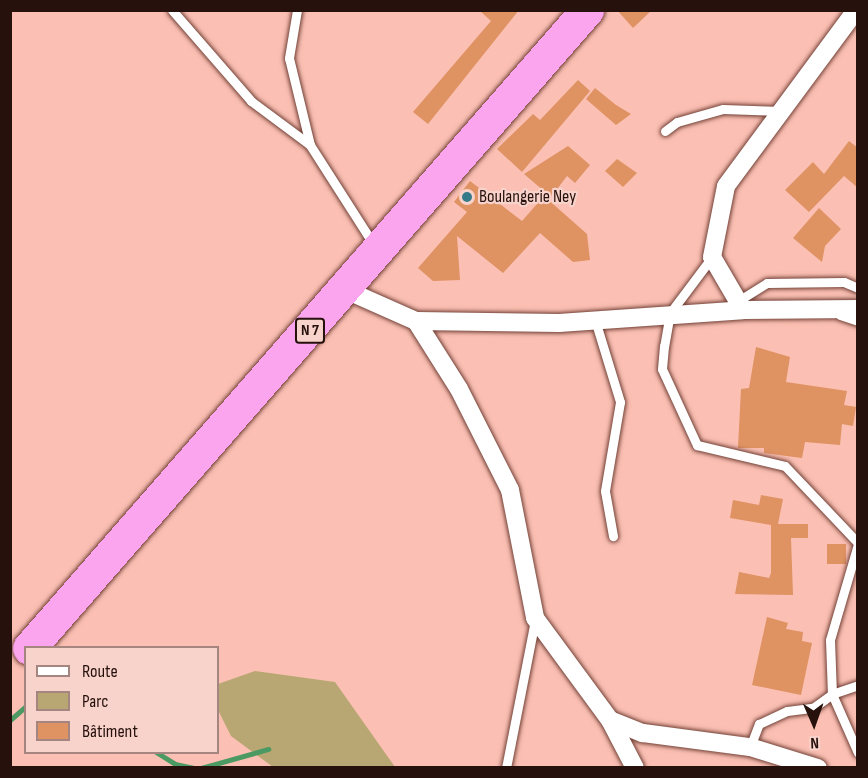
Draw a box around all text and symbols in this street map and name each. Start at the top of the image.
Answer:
place label: Boulangerie Ney [479,186,576,208]
marker: Boulangerie Ney [460,190,474,204]
road number: N 7 [294,318,326,344]
legend [24,646,219,754]
text: Route [82,661,118,682]
text: Parc [82,691,108,712]
north arrow [784,694,844,754]
text: Bâtiment [82,721,138,742]
text: N [810,733,819,752]

